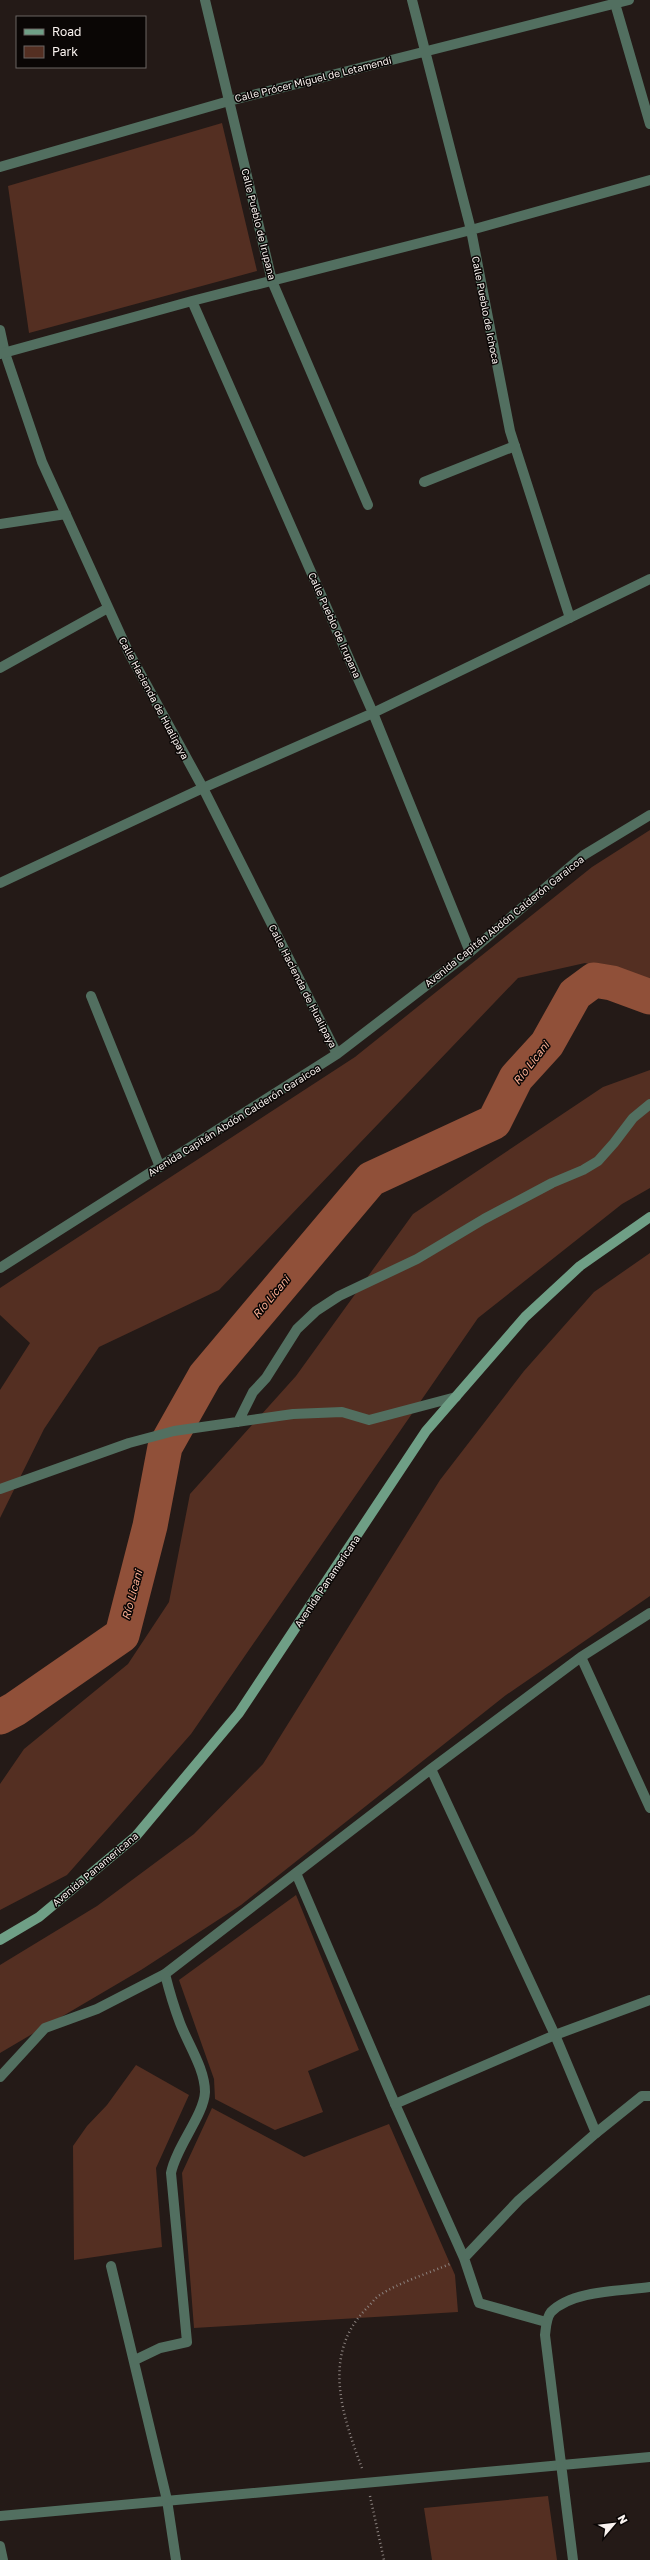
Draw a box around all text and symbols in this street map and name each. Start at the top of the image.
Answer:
legend [16,16,146,68]
text: Road [52,24,81,39]
text: Park [52,44,78,59]
street label: Calle Prócer Miguel de Letamendi [233,54,393,104]
street label: Calle Pueblo de Irupana [239,167,279,281]
street label: Calle Pueblo de Ichoca [470,255,502,365]
street label: Calle Pueblo de Irupana [306,570,364,680]
street label: Calle Hacienda de Hualipaya [117,635,191,761]
street label: Avenida Capitán Abdón Calderón Garaicoa [422,853,586,989]
street label: Calle Hacienda de Hualipaya [267,922,339,1050]
water label: Río Licani [510,1037,553,1087]
street label: Avenida Capitán Abdón Calderón Garaicoa [145,1062,323,1178]
water label: Río Licani [249,1271,293,1320]
street label: Avenida Panamericana [292,1533,362,1629]
water label: Río Licani [119,1567,145,1621]
street label: Avenida Panamericana [50,1830,140,1908]
north arrow [594,2504,634,2544]
text: N [616,2512,631,2526]

